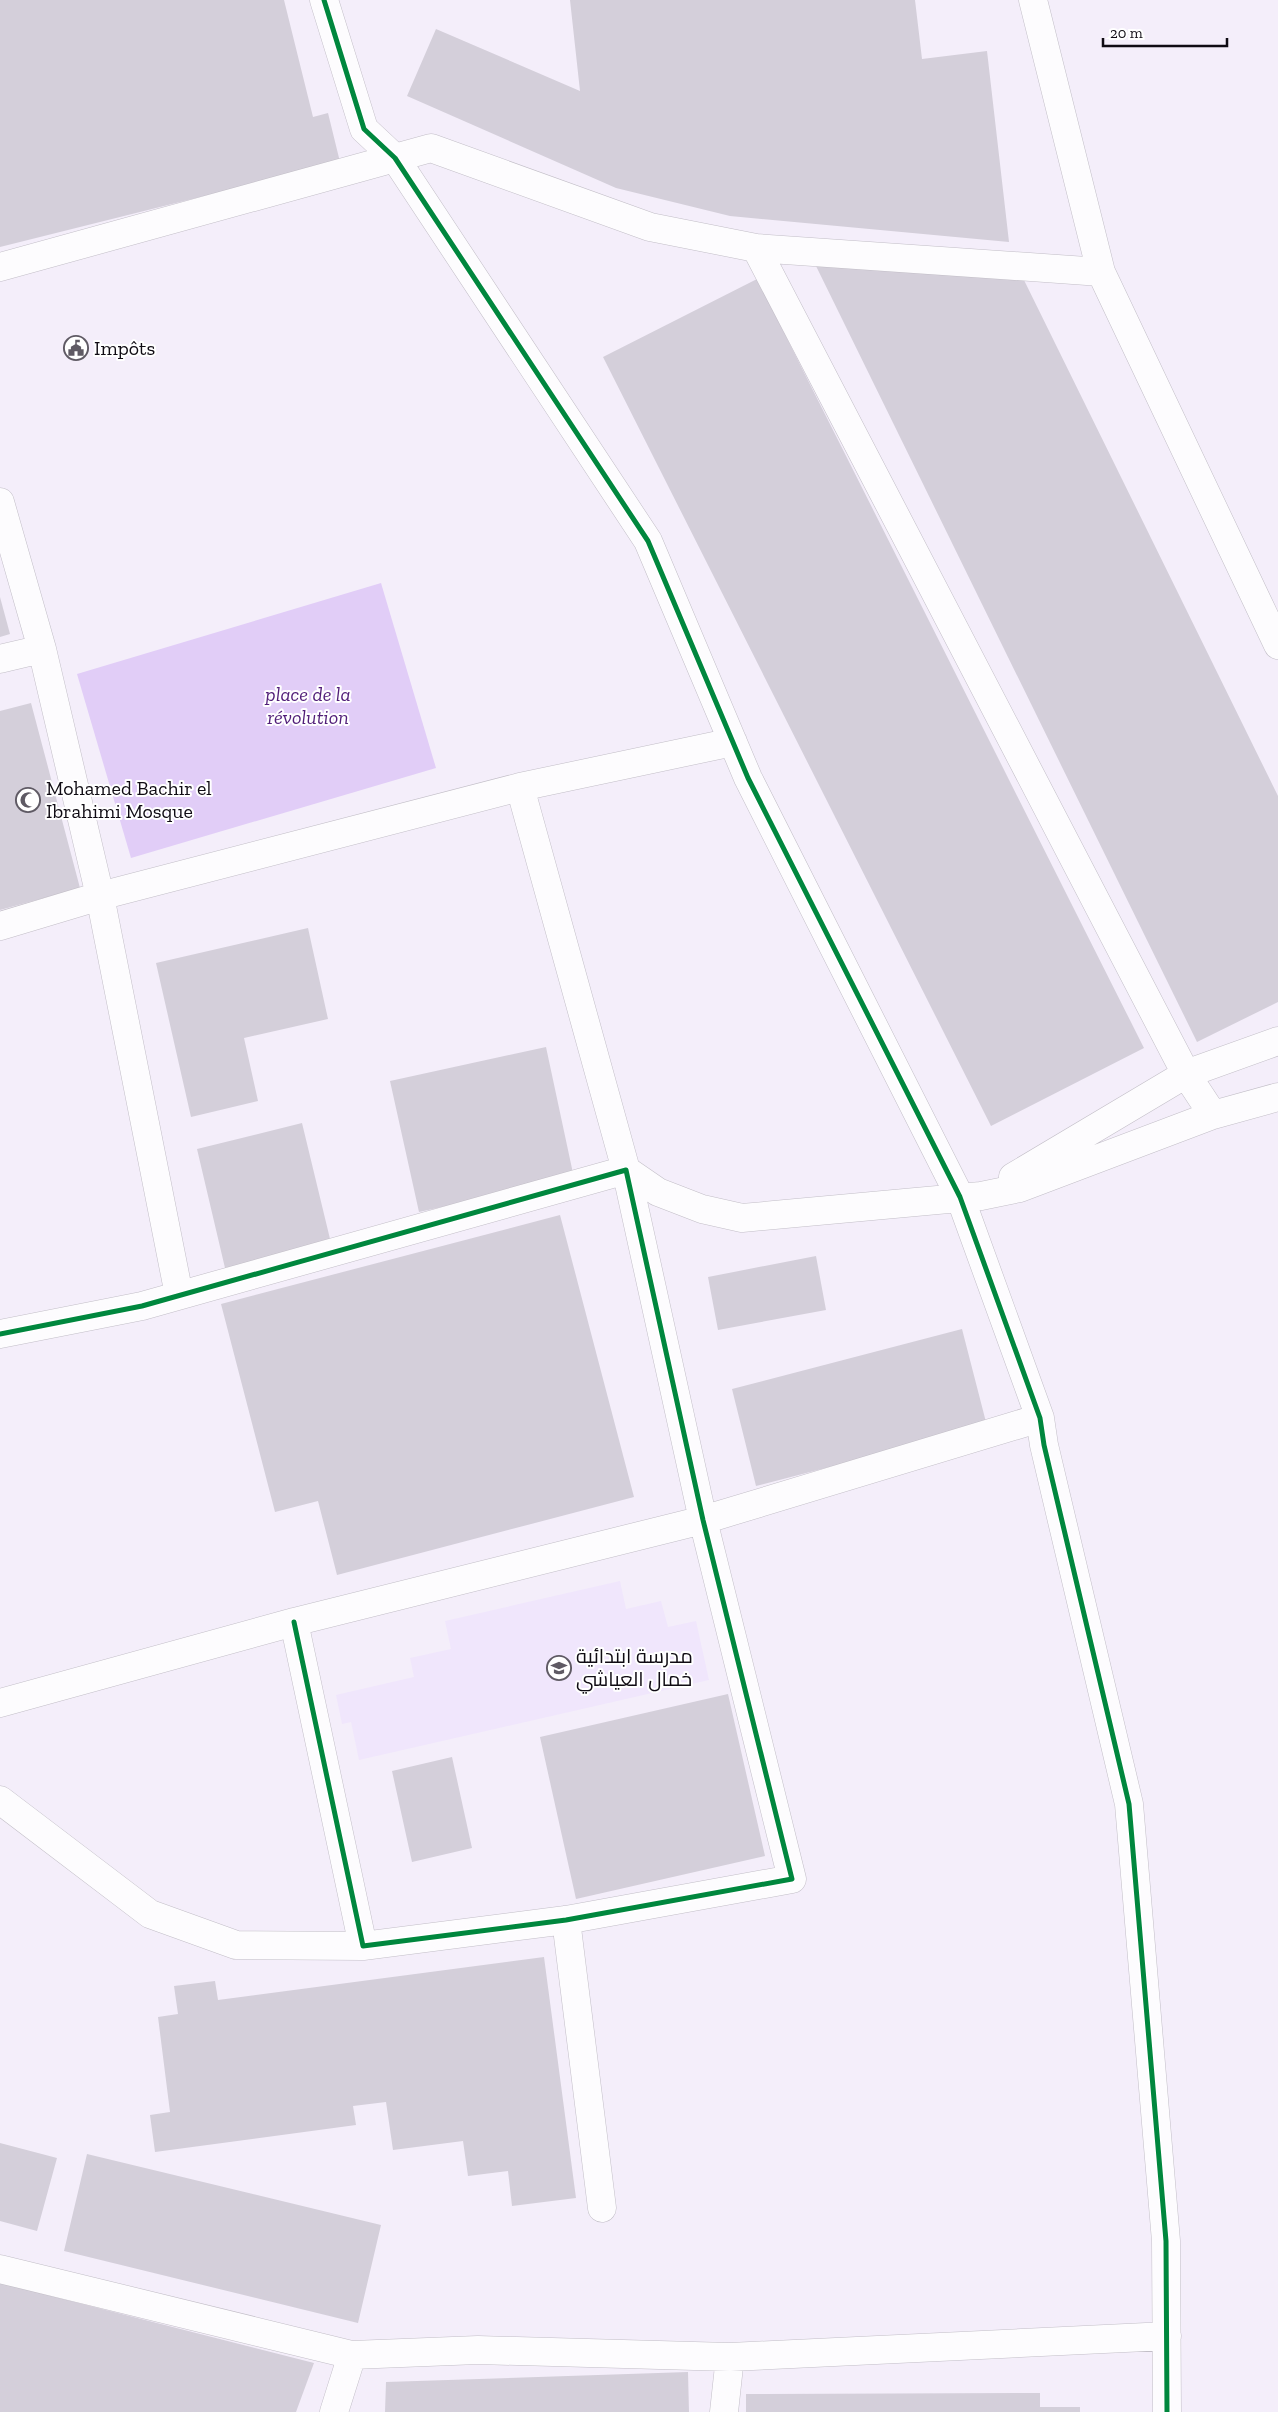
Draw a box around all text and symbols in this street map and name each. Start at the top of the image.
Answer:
scale bar [1103,15,1227,47]
text: 20 m [1110,24,1143,42]
public building icon: Impôts [63,335,89,361]
place label: Impôts [94,336,155,360]
park label: place de la révolution [264,682,351,729]
place label: Mohamed Bachir el Ibrahimi Mosque [46,776,212,823]
mosque icon: Mohamed Bachir el Ibrahimi Mosque [15,787,41,813]
place label: مدرسة ابتدائية خمال العياشي [576,1644,693,1694]
school or university icon: مدرسة ابتدائية خمال العياشي [546,1655,572,1681]

